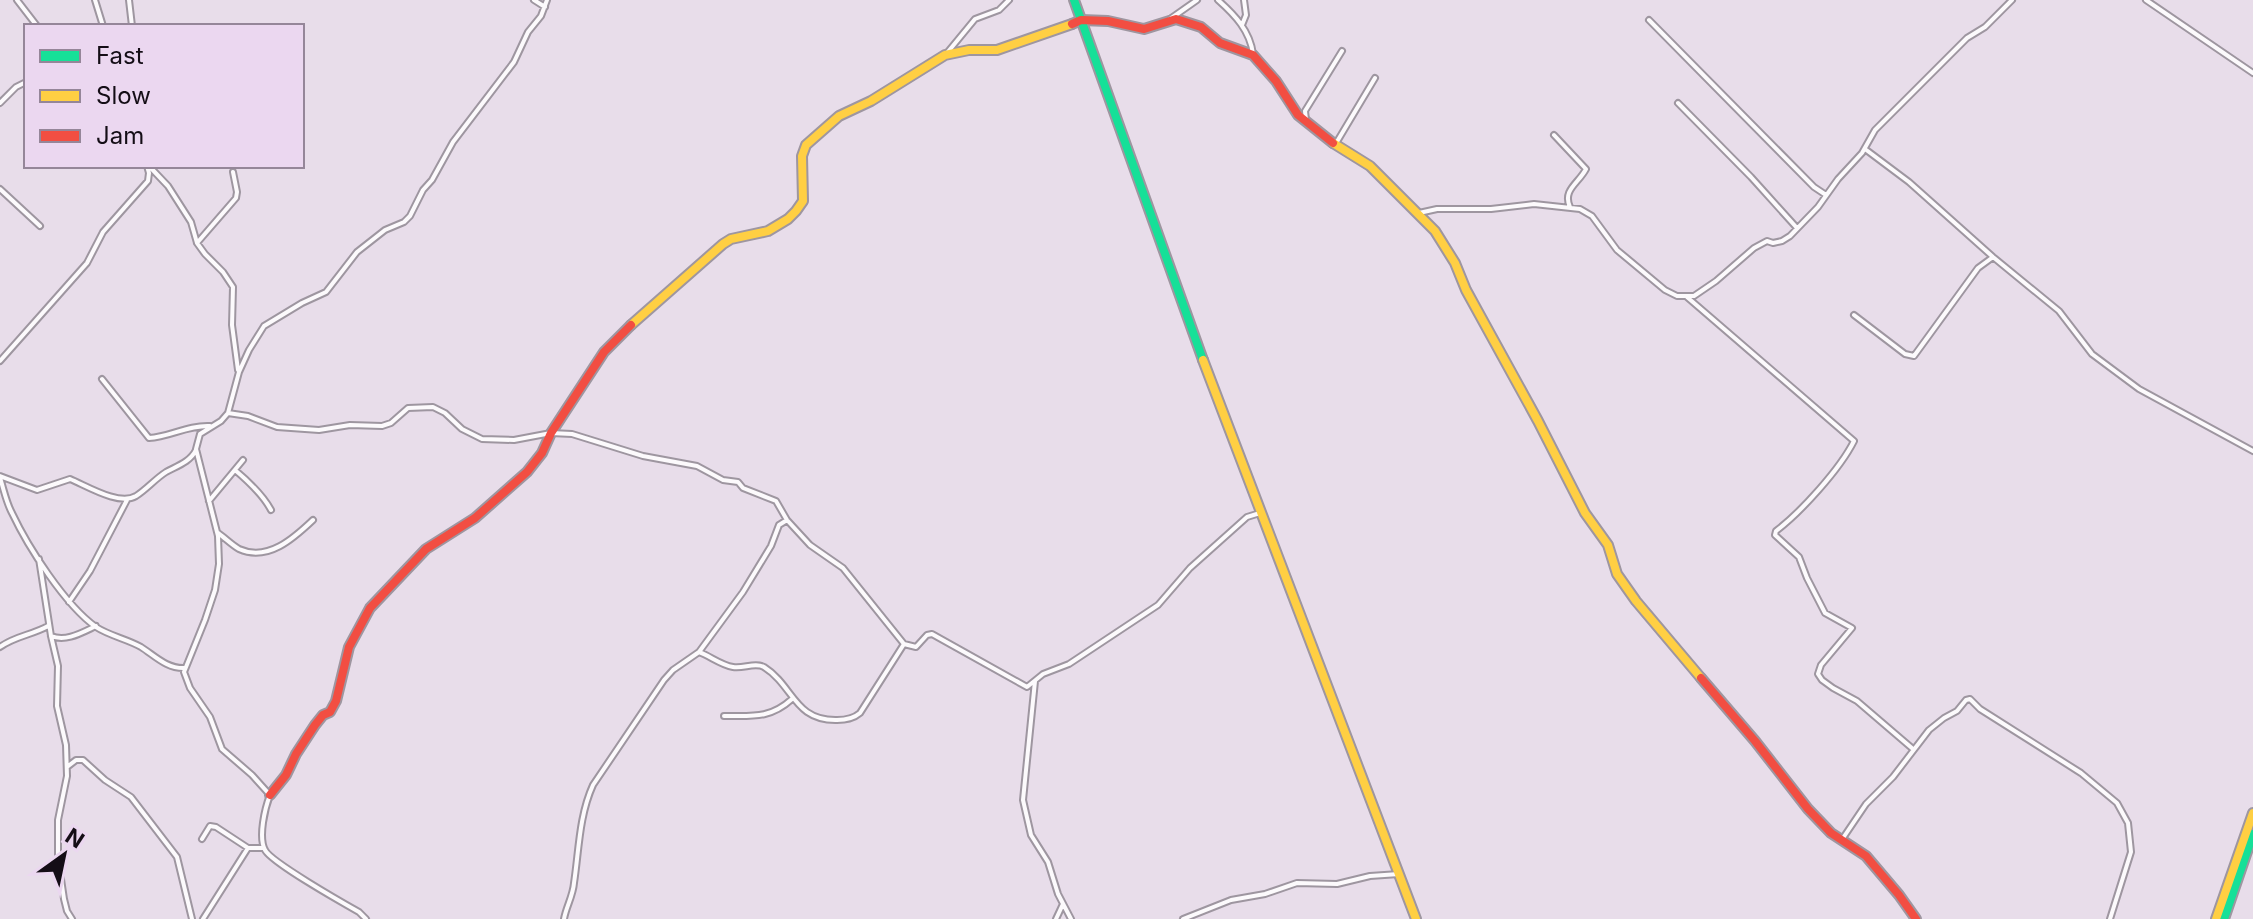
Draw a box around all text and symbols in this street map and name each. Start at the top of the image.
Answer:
legend [24,24,304,168]
text: Fast [96,41,144,70]
text: Slow [96,81,151,110]
text: Jam [96,121,144,150]
north arrow [24,815,104,895]
text: N [61,823,89,854]

